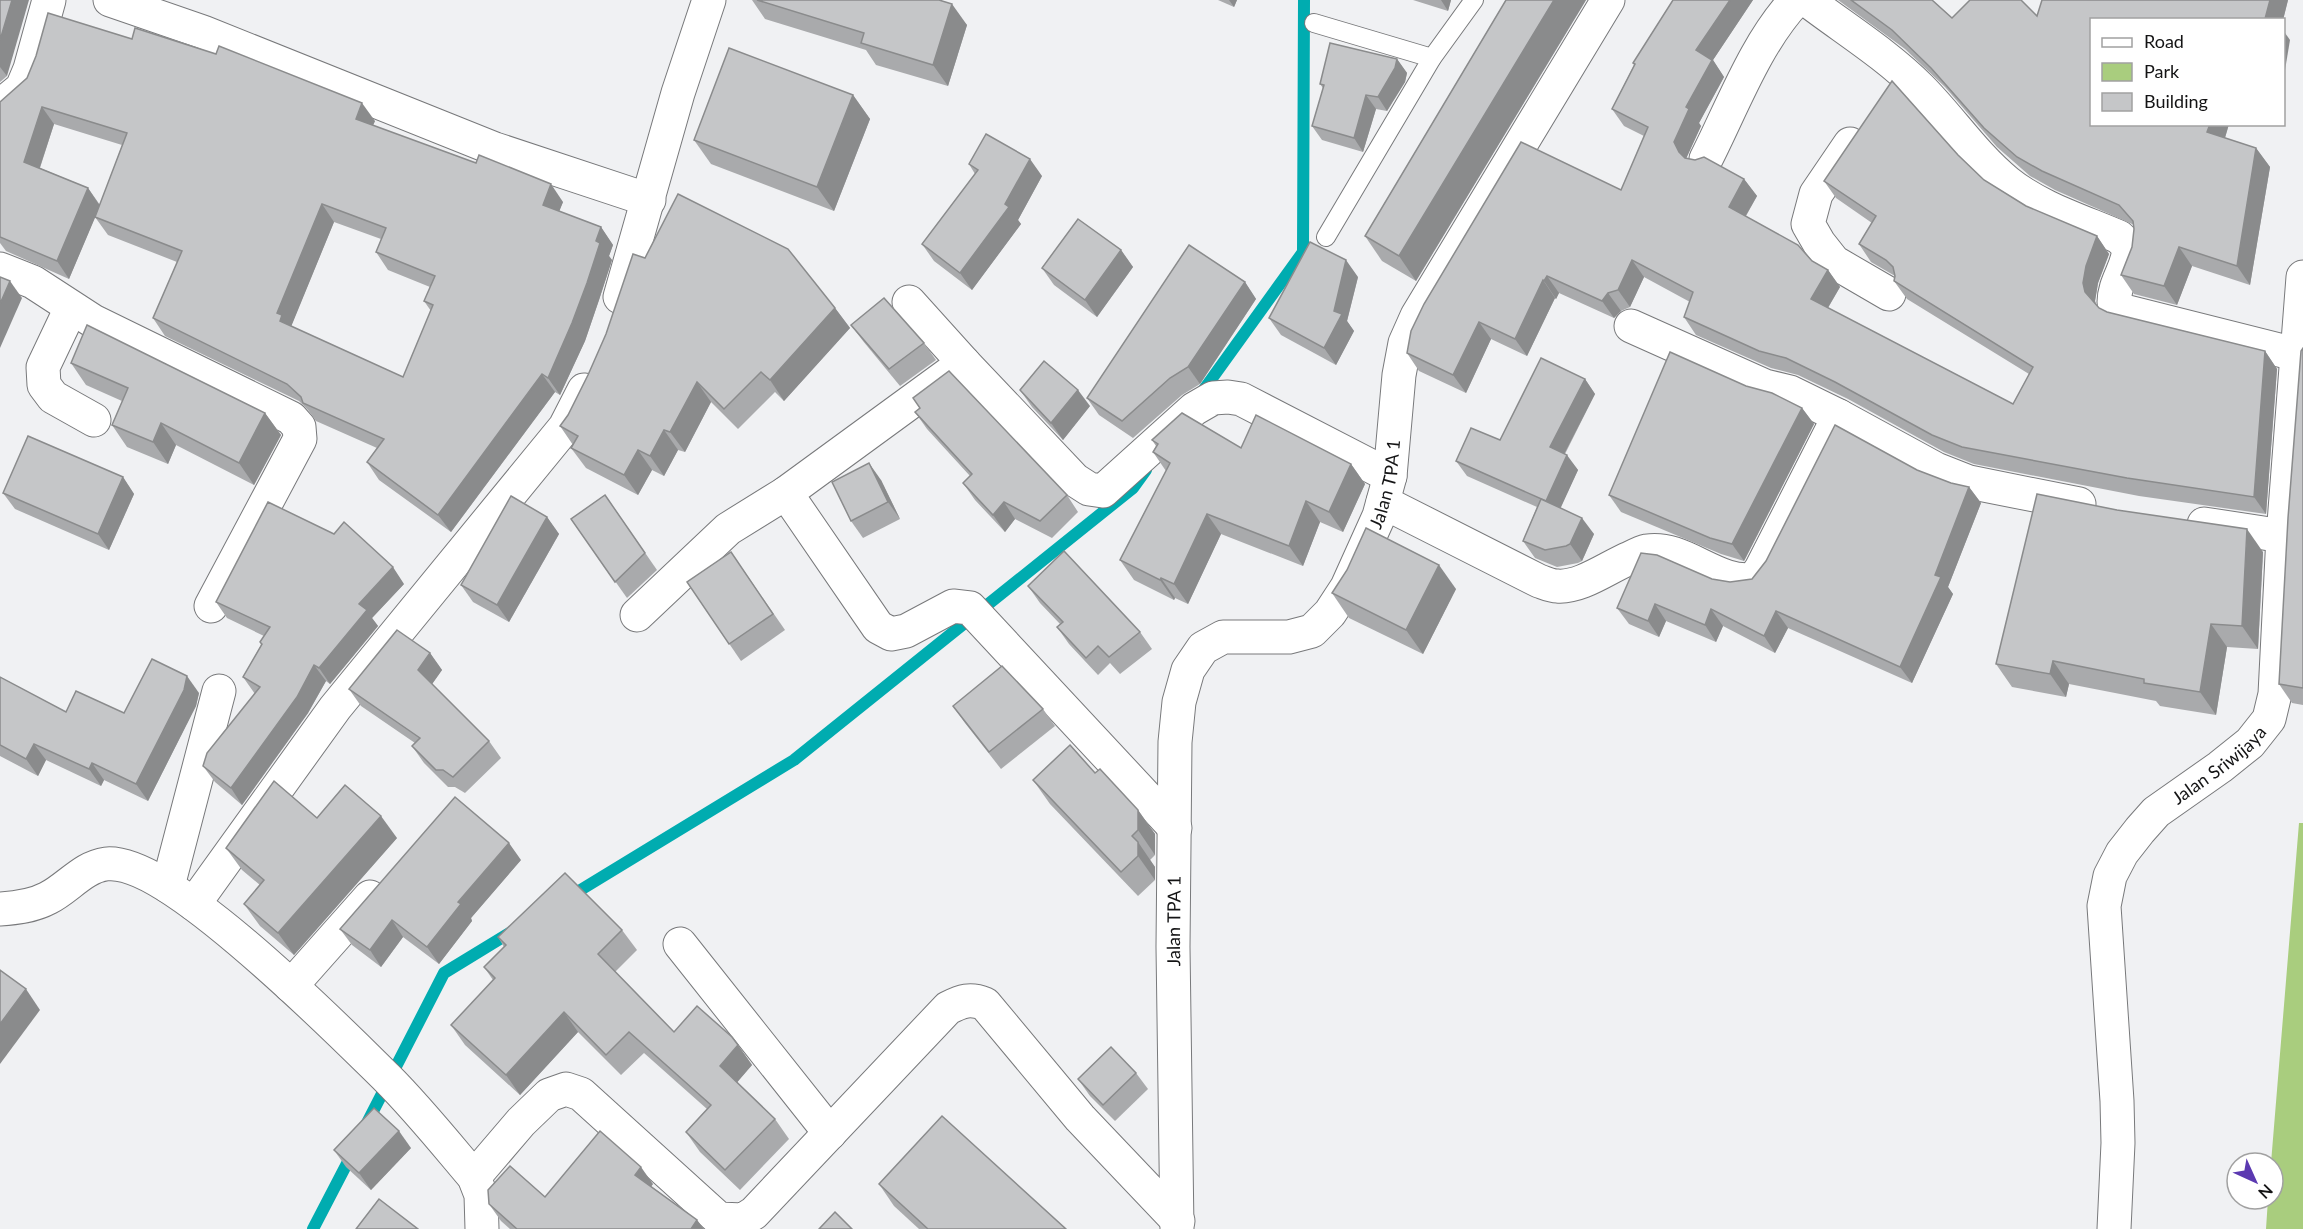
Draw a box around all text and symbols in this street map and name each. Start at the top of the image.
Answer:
legend [2090,18,2285,126]
text: Road [2144,30,2184,52]
text: Park [2144,60,2180,82]
text: Building [2144,90,2208,112]
street label: Jalan TPA 1 [1364,438,1404,532]
street label: Jalan Sriwijaya [2167,721,2270,809]
street label: Jalan TPA 1 [1162,876,1185,967]
north arrow [2225,1151,2285,1211]
text: N [2255,1181,2277,1203]

